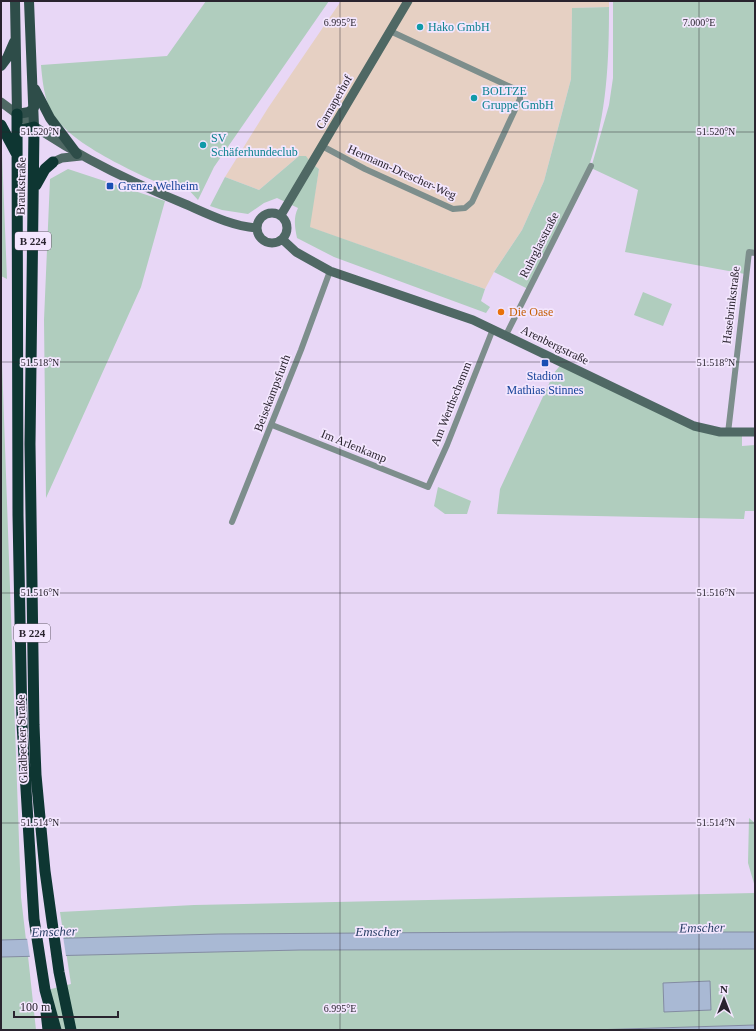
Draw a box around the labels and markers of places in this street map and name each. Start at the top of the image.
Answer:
place label: Hako GmbH [428,20,490,34]
marker: Hako GmbH [415,22,425,32]
place label: BOLTZE Gruppe GmbH [482,84,554,112]
marker: BOLTZE Gruppe GmbH [469,93,479,103]
place label: SV Schäferhundeclub [211,131,298,159]
marker: SV Schäferhundeclub [198,140,208,150]
place label: Grenze Welheim [118,179,199,193]
marker: Grenze Welheim [105,181,115,191]
place label: Die Oase [509,305,553,319]
marker: Die Oase [496,307,506,317]
marker: Stadion Mathias Stinnes [540,358,550,368]
place label: Stadion Mathias Stinnes [507,369,584,397]

